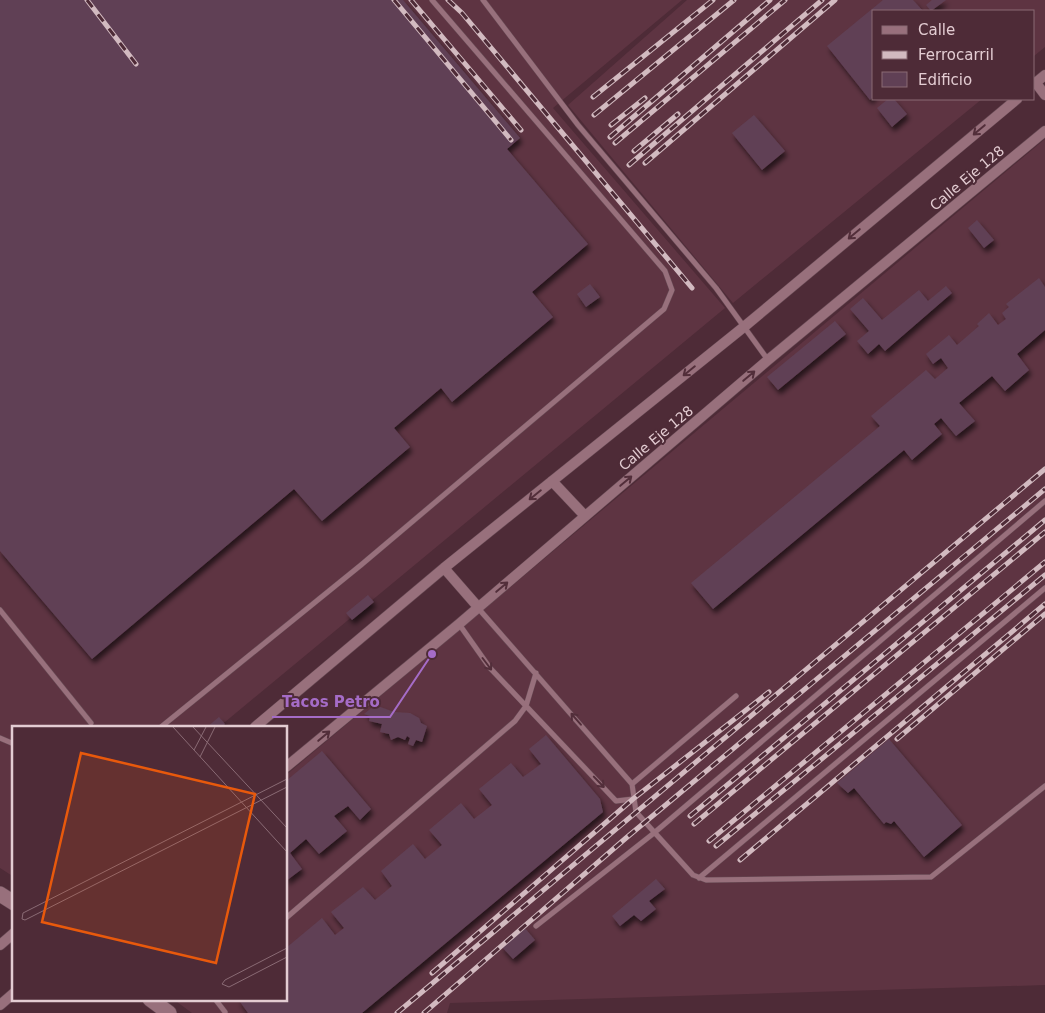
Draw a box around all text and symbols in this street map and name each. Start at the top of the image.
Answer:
legend [872,10,1035,100]
text: Calle [918,21,955,39]
text: Ferrocarril [918,46,994,64]
text: Edificio [918,71,972,89]
one-way arrow [973,124,986,135]
street label: Calle Eje 128 [927,142,1007,214]
one-way arrow [848,229,861,240]
one-way arrow [682,365,695,376]
one-way arrow [743,370,756,382]
street label: Calle Eje 128 [616,402,696,474]
one-way arrow [619,476,632,487]
one-way arrow [528,490,542,500]
one-way arrow [495,582,508,593]
one-way arrow [482,657,493,670]
callout: Tacos Petro [272,687,390,717]
text: Tacos Petro [282,693,380,711]
one-way arrow [570,713,582,726]
inset map [12,726,288,1000]
one-way arrow [317,731,330,742]
one-way arrow [593,776,605,789]

